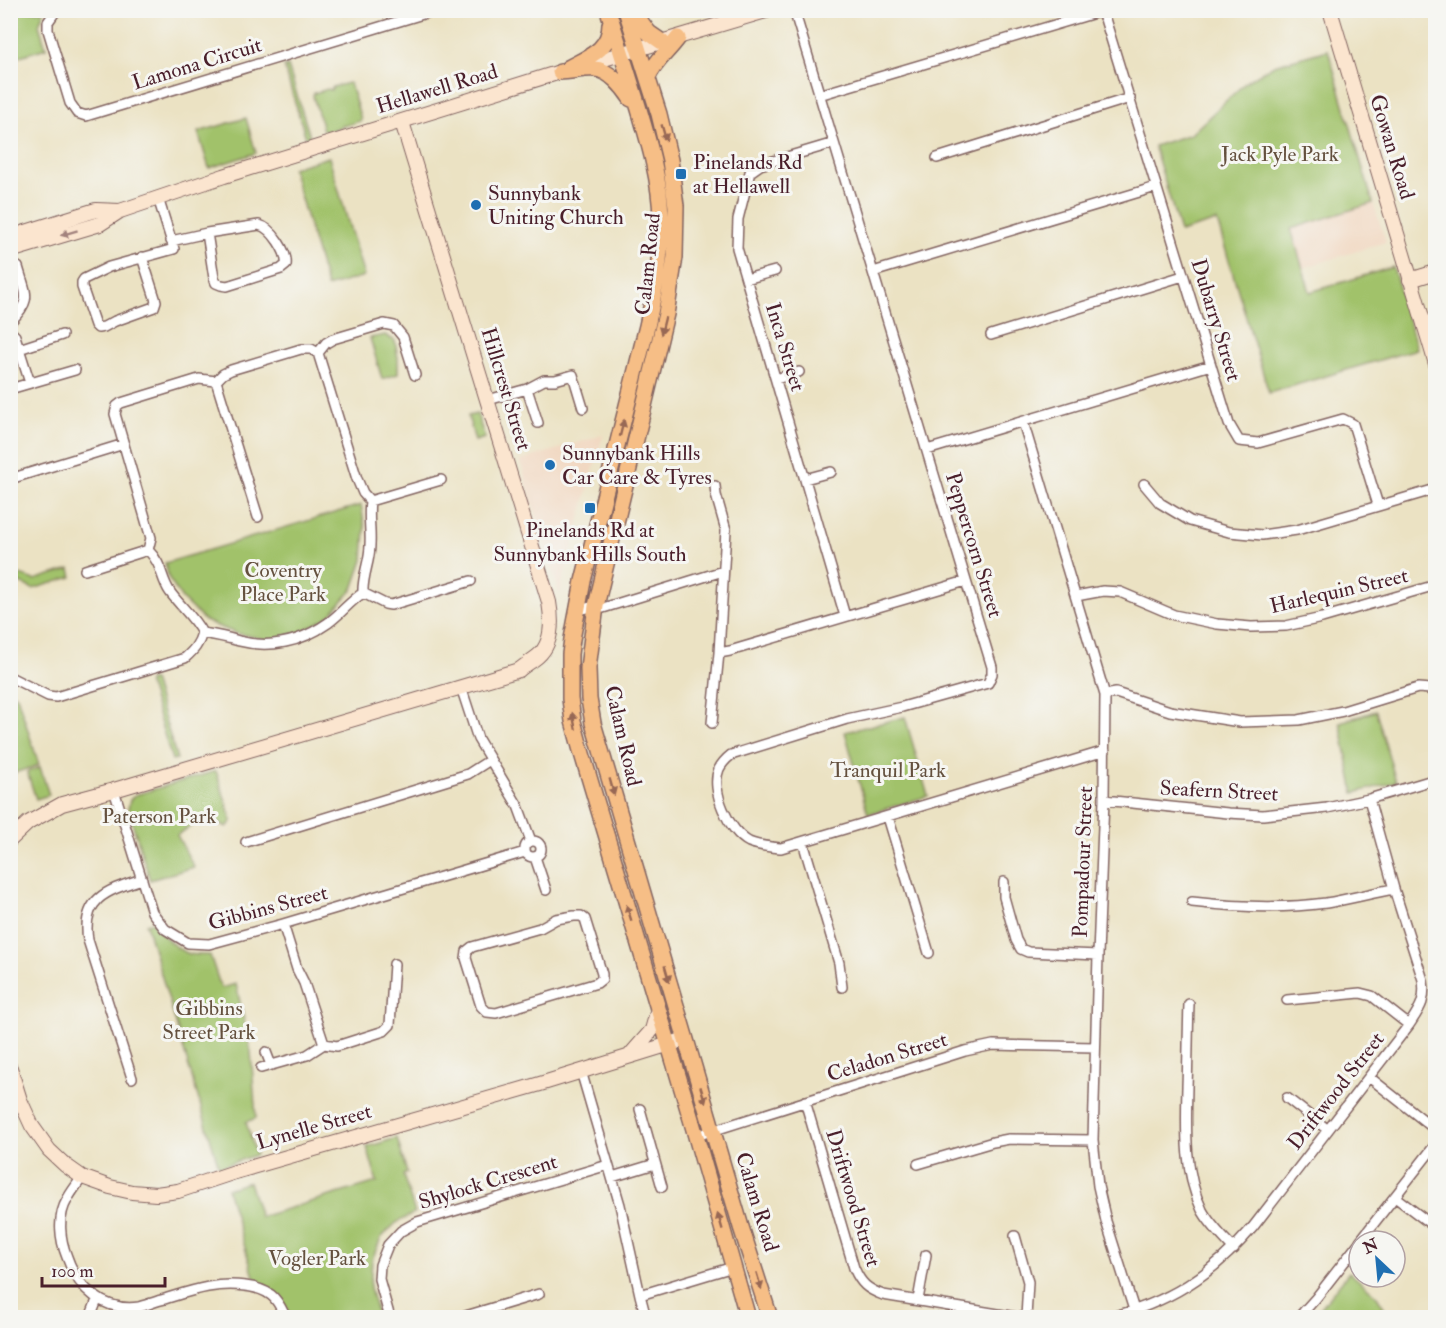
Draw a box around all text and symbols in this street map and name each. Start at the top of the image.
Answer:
street label: Lamona Circuit [129,31,265,97]
street label: Hellawell Road [373,58,502,120]
street label: Gowan Road [1363,91,1421,203]
one-way arrow [660,124,669,142]
park label: Jack Pyle Park [1220,141,1339,168]
place label: Pinelands Rd at Hellawell [693,149,803,200]
marker: Pinelands Rd at Hellawell [674,167,688,181]
place label: Sunnybank Uniting Church [488,180,624,231]
marker: Sunnybank Uniting Church [469,198,483,212]
street label: Calam Road [629,211,667,316]
one-way arrow [60,229,78,238]
street label: Dubarry Street [1185,255,1247,385]
street label: Inca Street [759,299,811,395]
one-way arrow [658,317,668,335]
street label: Hillcrest Street [474,324,538,454]
one-way arrow [617,418,627,437]
place label: Sunnybank Hills Car Care & Tyres [562,440,712,491]
marker: Sunnybank Hills Car Care & Tyres [543,458,557,472]
street label: Peppercorn Street [939,469,1009,621]
marker: Pinelands Rd at Sunnybank Hills South [583,501,597,515]
place label: Pinelands Rd at Sunnybank Hills South [494,517,686,568]
park label: Coventry Place Park [240,557,326,608]
street label: Harlequin Street [1267,562,1411,620]
street label: Calam Road [598,683,648,790]
one-way arrow [569,712,578,731]
park label: Tranquil Park [830,757,946,784]
street label: Seafern Street [1159,774,1279,808]
one-way arrow [608,778,617,796]
street label: Pompadour Street [1067,786,1099,938]
park label: Paterson Park [102,803,216,830]
street label: Gibbins Street [205,879,331,937]
one-way arrow [624,904,634,922]
one-way arrow [663,965,672,983]
park label: Gibbins Street Park [162,995,256,1046]
street label: Celadon Street [824,1026,951,1088]
street label: Driftwood Street [1281,1026,1391,1155]
one-way arrow [699,1086,708,1104]
street label: Lynelle Street [253,1098,375,1156]
street label: Driftwood Street [819,1126,887,1270]
street label: Shylock Crescent [415,1148,561,1216]
street label: Calam Road [729,1149,785,1256]
one-way arrow [715,1212,724,1230]
north arrow [1347,1229,1407,1289]
text: N [1359,1234,1382,1259]
park label: Vogler Park [268,1245,366,1272]
scale bar [42,1250,165,1288]
text: 100 m [51,1260,94,1283]
one-way arrow [755,1272,764,1290]

